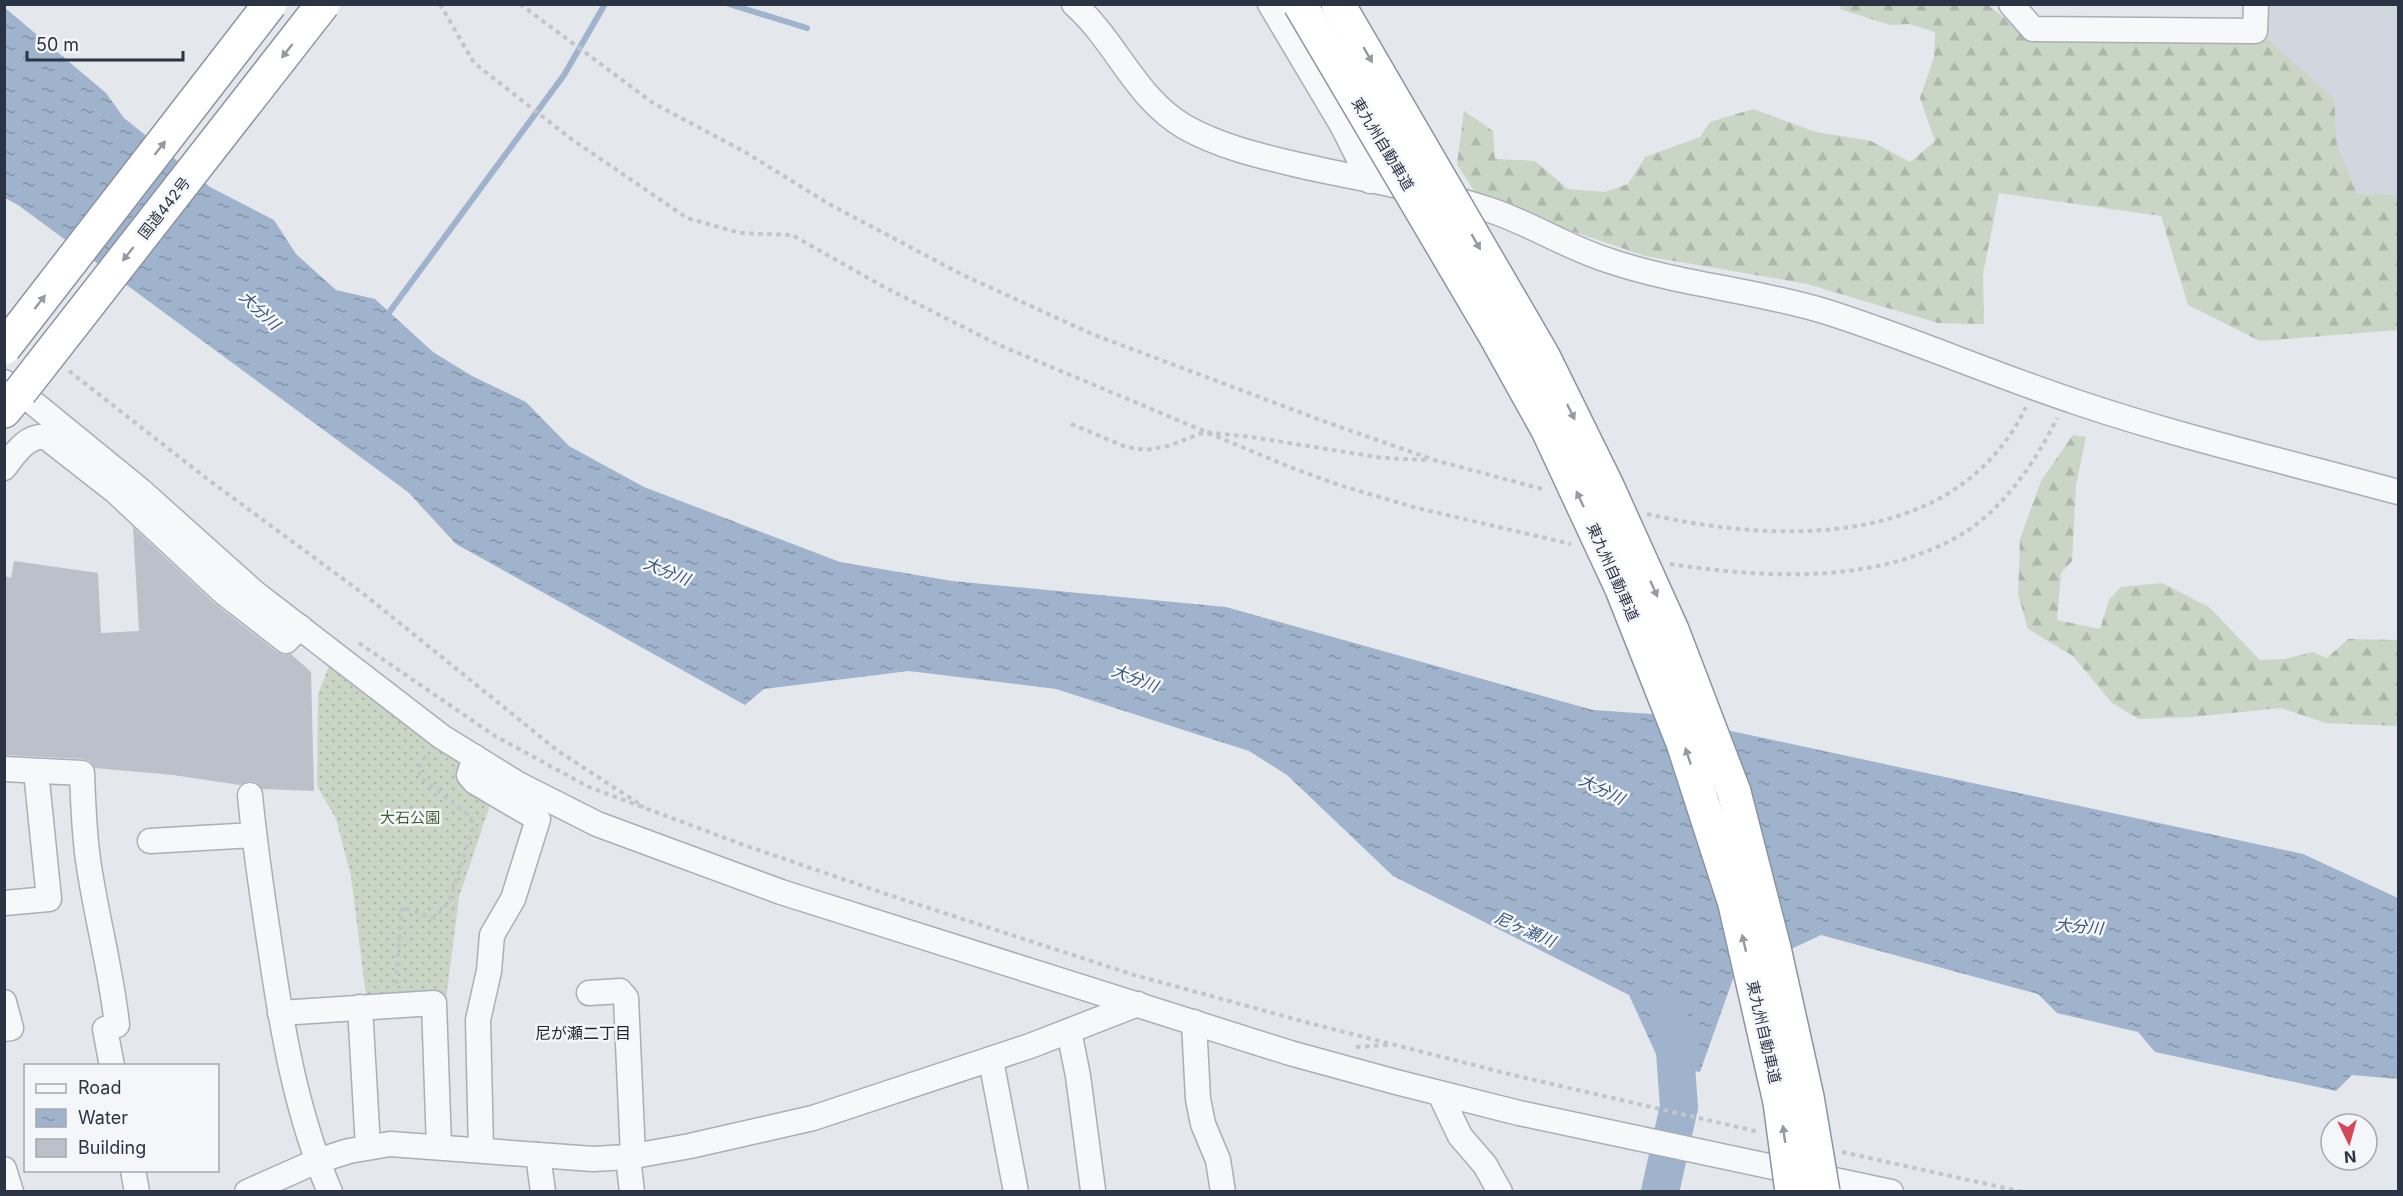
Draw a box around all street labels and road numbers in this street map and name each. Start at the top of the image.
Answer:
street label: 東九州自動車道 [1348,94,1418,194]
street label: 国道442号 [134,173,194,243]
street label: 東九州自動車道 [1583,520,1643,624]
street label: 東九州自動車道 [1743,979,1785,1085]

